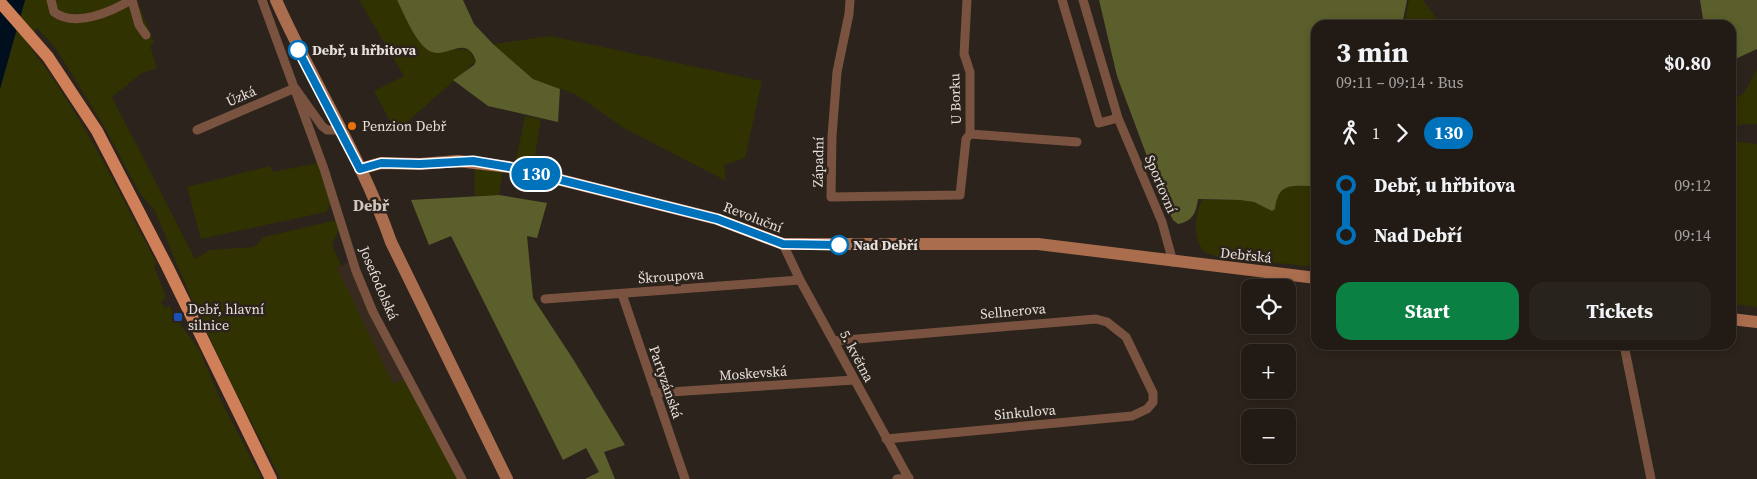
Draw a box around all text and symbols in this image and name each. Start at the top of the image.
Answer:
text: 3 min [1336,33,1409,71]
marker: Debř, u hřbitova [288,40,308,60]
place label: Debř, u hřbitova [312,40,417,60]
text: $0.80 [1664,50,1711,76]
text: 09:11 – 09:14 · Bus [1336,71,1464,93]
street label: U Borku [944,73,966,125]
street label: Úzká [223,80,260,111]
place label: Penzion Debř [362,116,447,136]
icon: walk [1336,119,1364,147]
icon: forward [1388,119,1416,147]
marker: Penzion Debř [346,120,358,132]
text: 130 [1434,120,1463,145]
text: 1 [1372,122,1380,144]
street label: Západní [808,137,828,187]
street label: Sportovní [1140,152,1182,216]
line badge: 130 [507,158,565,190]
text: 130 [521,161,551,186]
text: Debř, u hřbitova [1374,172,1515,198]
text: 09:12 [1674,174,1711,196]
district label: Debř [353,194,390,216]
street label: Revoluční [721,197,785,237]
text: Nad Debří [1374,222,1462,248]
text: 09:14 [1674,224,1711,246]
marker: Nad Debří [829,235,849,255]
place label: Nad Debří [853,235,918,255]
street label: Josefodolská [354,242,404,324]
street label: Debřská [1219,242,1274,268]
street label: Škroupova [637,264,705,288]
map controls [1241,279,1296,464]
button: locate [1241,279,1296,334]
button: Start [1336,282,1519,340]
button: Tickets [1529,282,1711,340]
street label: Sellnerova [979,298,1047,324]
place label: Debř, hlavní silnice [188,299,264,335]
marker: Debř, hlavní silnice [172,311,184,323]
street label: 5. května [835,326,879,386]
street label: Partyzánská [644,343,688,422]
button: + [1241,344,1296,399]
street label: Moskevská [718,361,788,385]
street label: Sinkulova [994,399,1057,425]
button: − [1241,409,1296,464]

